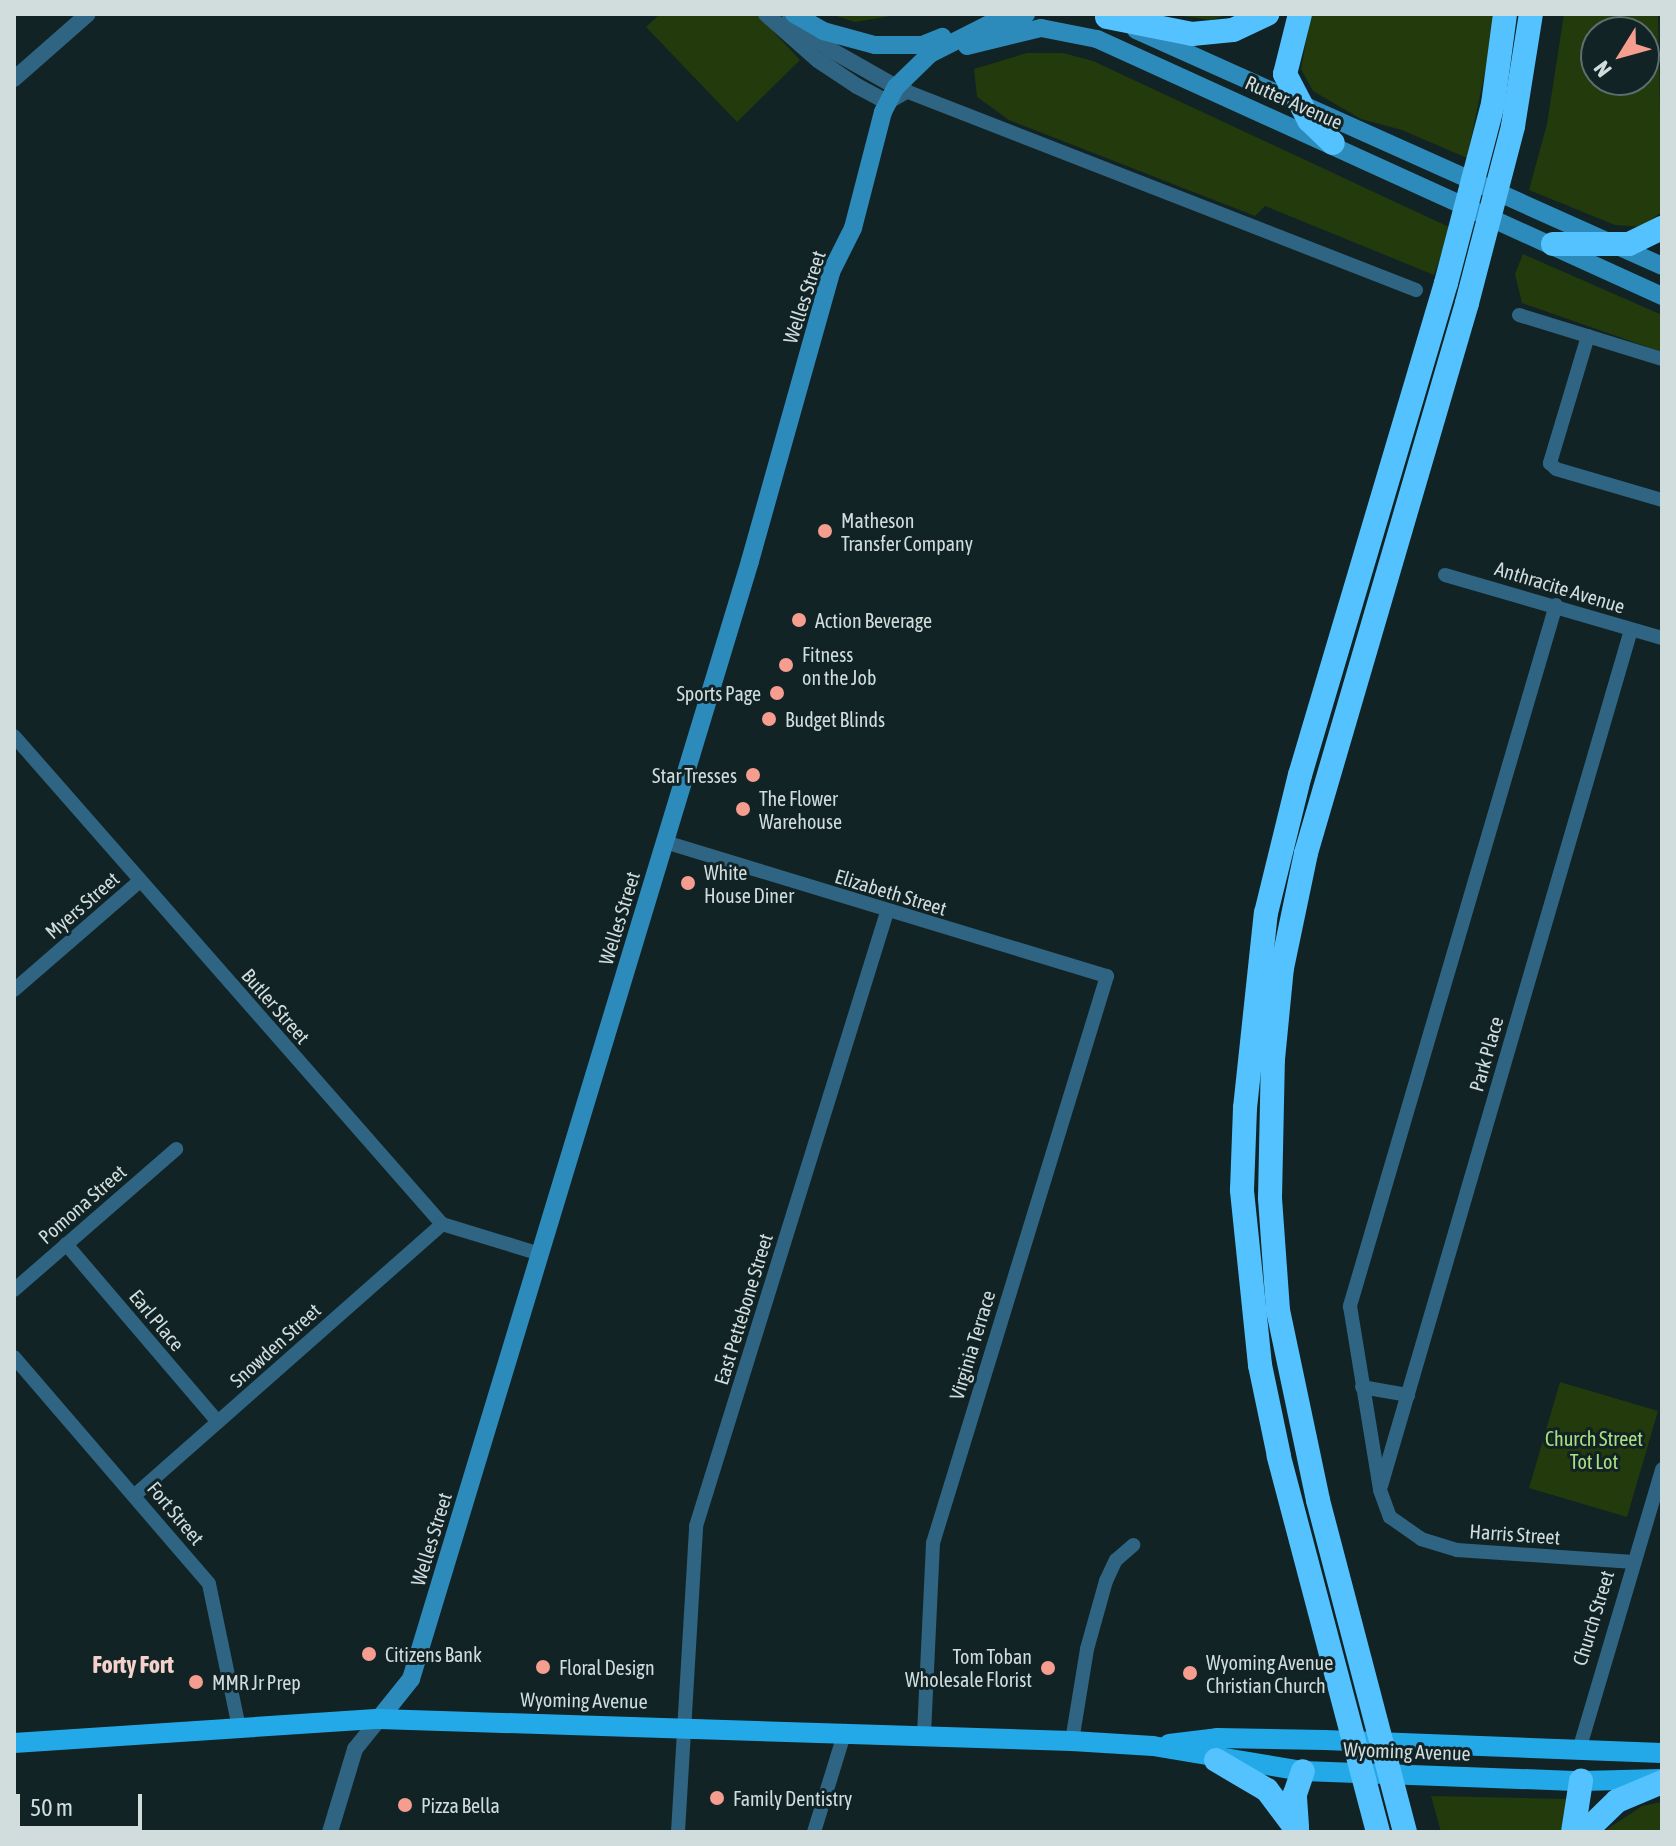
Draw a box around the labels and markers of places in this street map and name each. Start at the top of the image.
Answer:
place label: Matheson Transfer Company [841,508,973,555]
marker: Matheson Transfer Company [816,522,834,540]
place label: Action Beverage [815,608,932,632]
marker: Action Beverage [790,611,808,629]
place label: Fitness on the Job [802,642,876,689]
marker: Fitness on the Job [777,656,795,674]
place label: Sports Page [676,681,761,705]
marker: Sports Page [768,684,786,702]
place label: Budget Blinds [785,707,885,731]
marker: Budget Blinds [760,710,778,728]
place label: Star Tresses [652,763,737,787]
marker: Star Tresses [744,766,762,784]
place label: The Flower Warehouse [759,786,842,833]
marker: The Flower Warehouse [734,800,752,818]
place label: White House Diner [704,860,794,907]
marker: White House Diner [679,874,697,892]
place label: Citizens Bank [385,1642,482,1666]
place label: Tom Toban Wholesale Florist [905,1644,1032,1691]
marker: Citizens Bank [360,1645,378,1663]
place label: Wyoming Avenue Christian Church [1206,1650,1333,1697]
place label: Floral Design [559,1655,655,1679]
marker: Floral Design [534,1658,552,1676]
marker: Tom Toban Wholesale Florist [1039,1659,1057,1677]
marker: Wyoming Avenue Christian Church [1181,1664,1199,1682]
place label: MMR Jr Prep [212,1670,301,1694]
marker: MMR Jr Prep [187,1673,205,1691]
place label: Family Dentistry [733,1786,852,1810]
marker: Family Dentistry [708,1789,726,1807]
place label: Pizza Bella [421,1793,500,1817]
marker: Pizza Bella [396,1796,414,1814]

